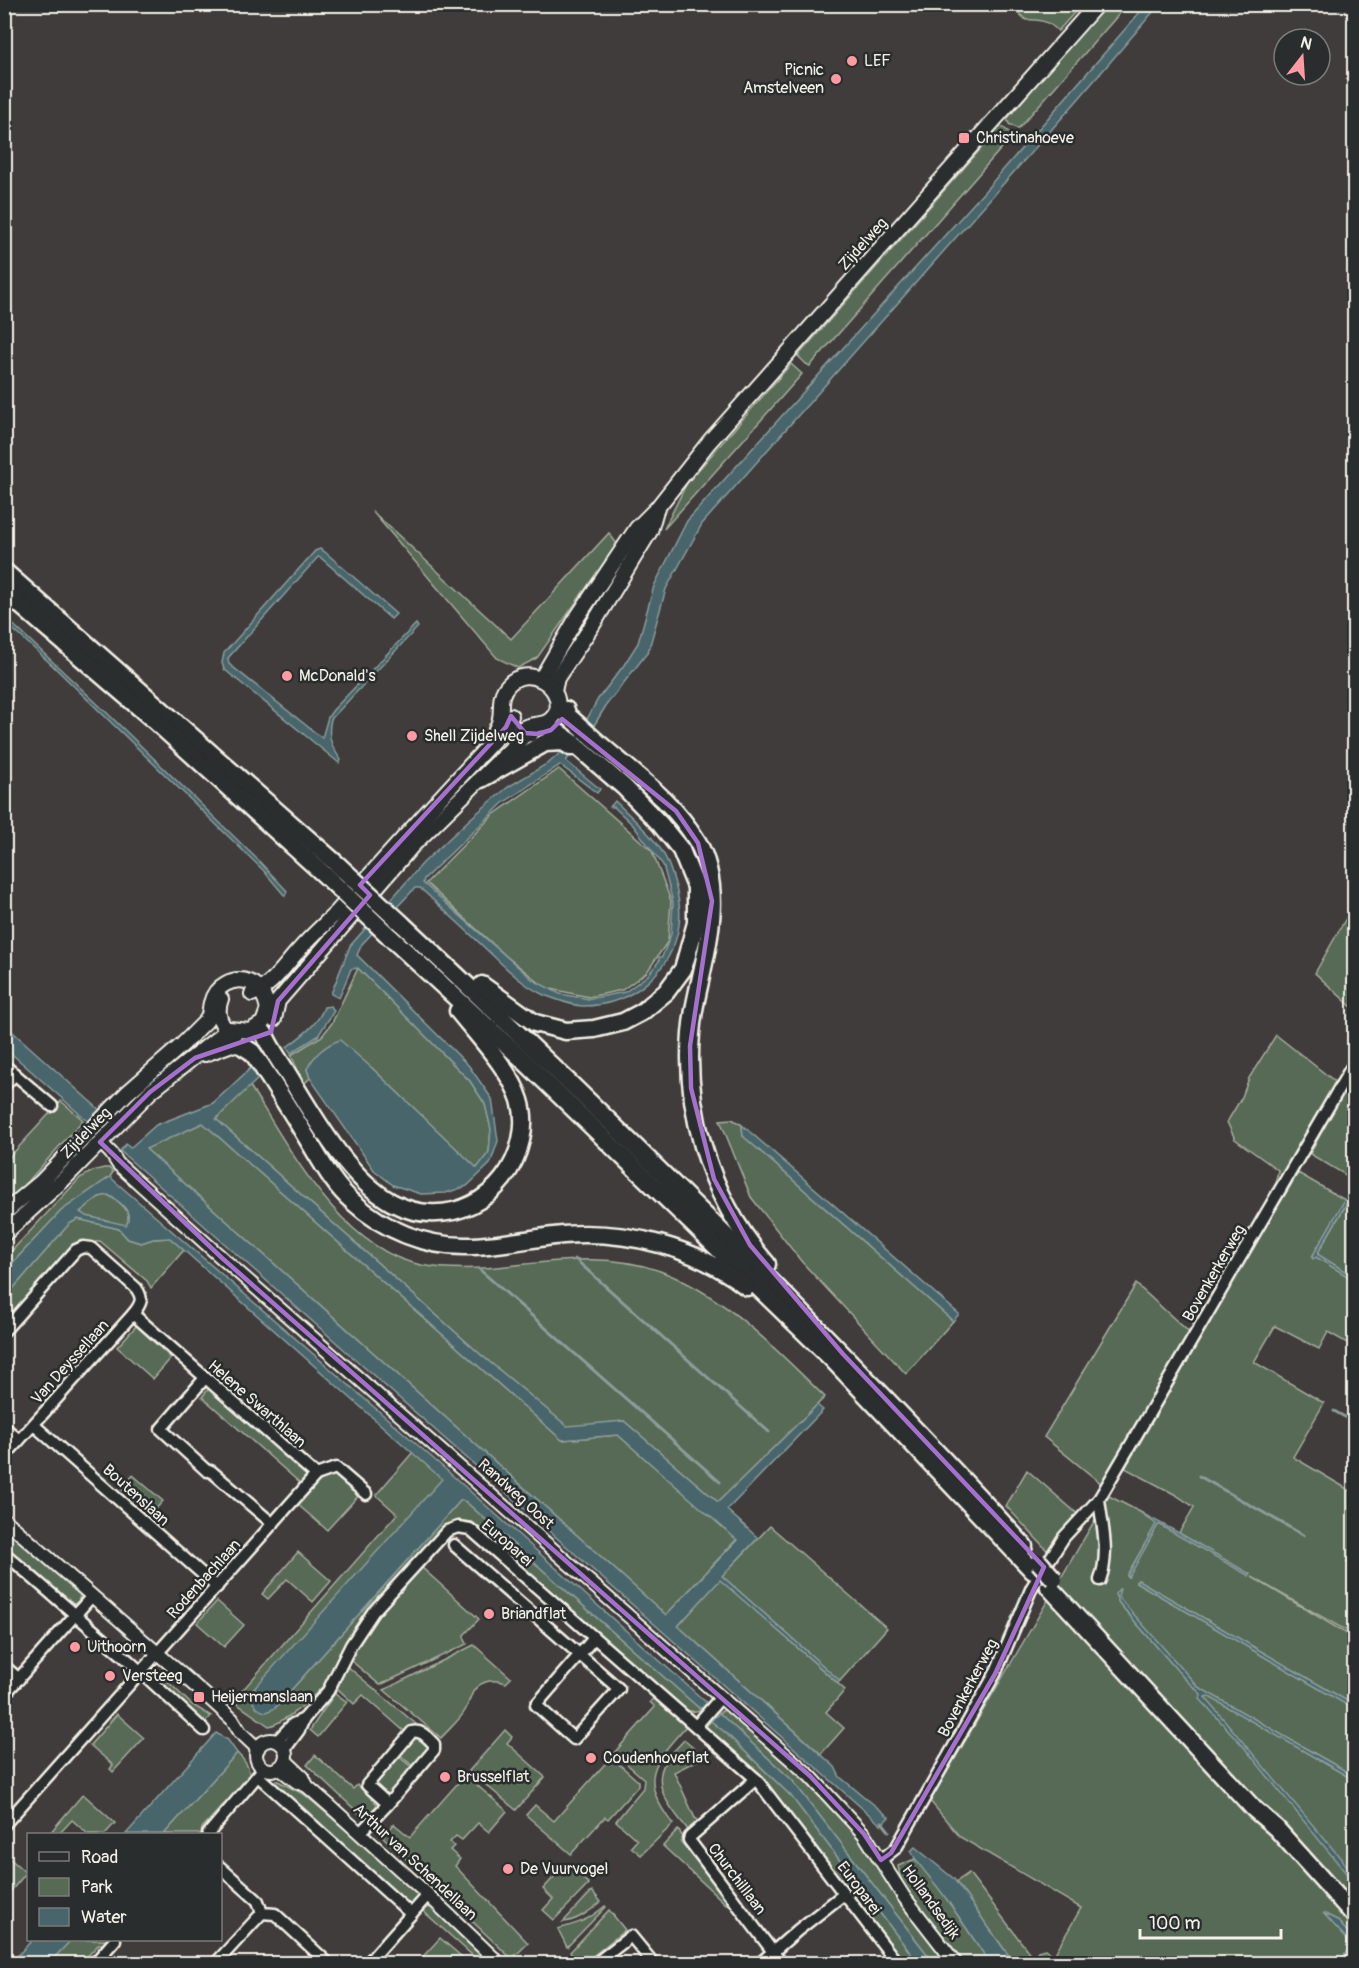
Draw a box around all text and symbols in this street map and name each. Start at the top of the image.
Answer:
north arrow [1272,27,1332,87]
text: N [1298,32,1314,55]
place label: LEF [864,51,891,71]
marker: LEF [845,54,859,68]
place label: Picnic Amstelveen [743,60,824,98]
marker: Picnic Amstelveen [829,72,843,86]
place label: Christinahoeve [976,128,1074,148]
marker: Christinahoeve [957,131,971,145]
street label: Zijdelweg [834,213,892,275]
place label: McDonald's [299,666,376,686]
marker: McDonald's [280,669,294,683]
place label: Shell Zijdelweg [424,726,524,746]
marker: Shell Zijdelweg [405,729,419,743]
street label: Zijdelweg [57,1103,115,1163]
street label: Bovenkerkerweg [1178,1221,1250,1325]
street label: Van Deyssellaan [27,1316,113,1408]
street label: Helene Swarthlaan [204,1356,310,1452]
street label: Randweg Oost [474,1455,559,1534]
street label: Boutenslaan [99,1460,173,1530]
street label: Europarei [477,1515,537,1571]
street label: Rodenbachlaan [163,1535,245,1623]
place label: Briandflat [501,1604,567,1624]
marker: Briandflat [482,1607,496,1621]
street label: Bovenkerkerweg [934,1635,1002,1741]
place label: Uithoorn [87,1637,146,1657]
marker: Uithoorn [68,1640,82,1654]
place label: Versteeg [122,1666,183,1686]
marker: Versteeg [103,1669,117,1683]
place label: Heijermanslaan [211,1687,313,1707]
marker: Heijermanslaan [192,1690,206,1704]
place label: Coudenhoveflat [603,1748,710,1768]
marker: Coudenhoveflat [584,1751,598,1765]
place label: Brusselflat [457,1767,530,1787]
marker: Brusselflat [438,1770,452,1784]
street label: Arthur van Schendellaan [349,1799,481,1925]
legend [27,1833,222,1941]
street label: Churchilllaan [704,1839,770,1919]
text: Road [81,1846,118,1869]
street label: Europarei [832,1857,886,1919]
place label: De Vuurvogel [520,1859,608,1879]
street label: Hollandsedijk [897,1861,965,1943]
marker: De Vuurvogel [501,1862,515,1876]
text: Park [81,1876,113,1899]
scale bar [1140,1902,1281,1940]
text: Water [81,1906,127,1929]
text: 100 m [1149,1912,1201,1935]

